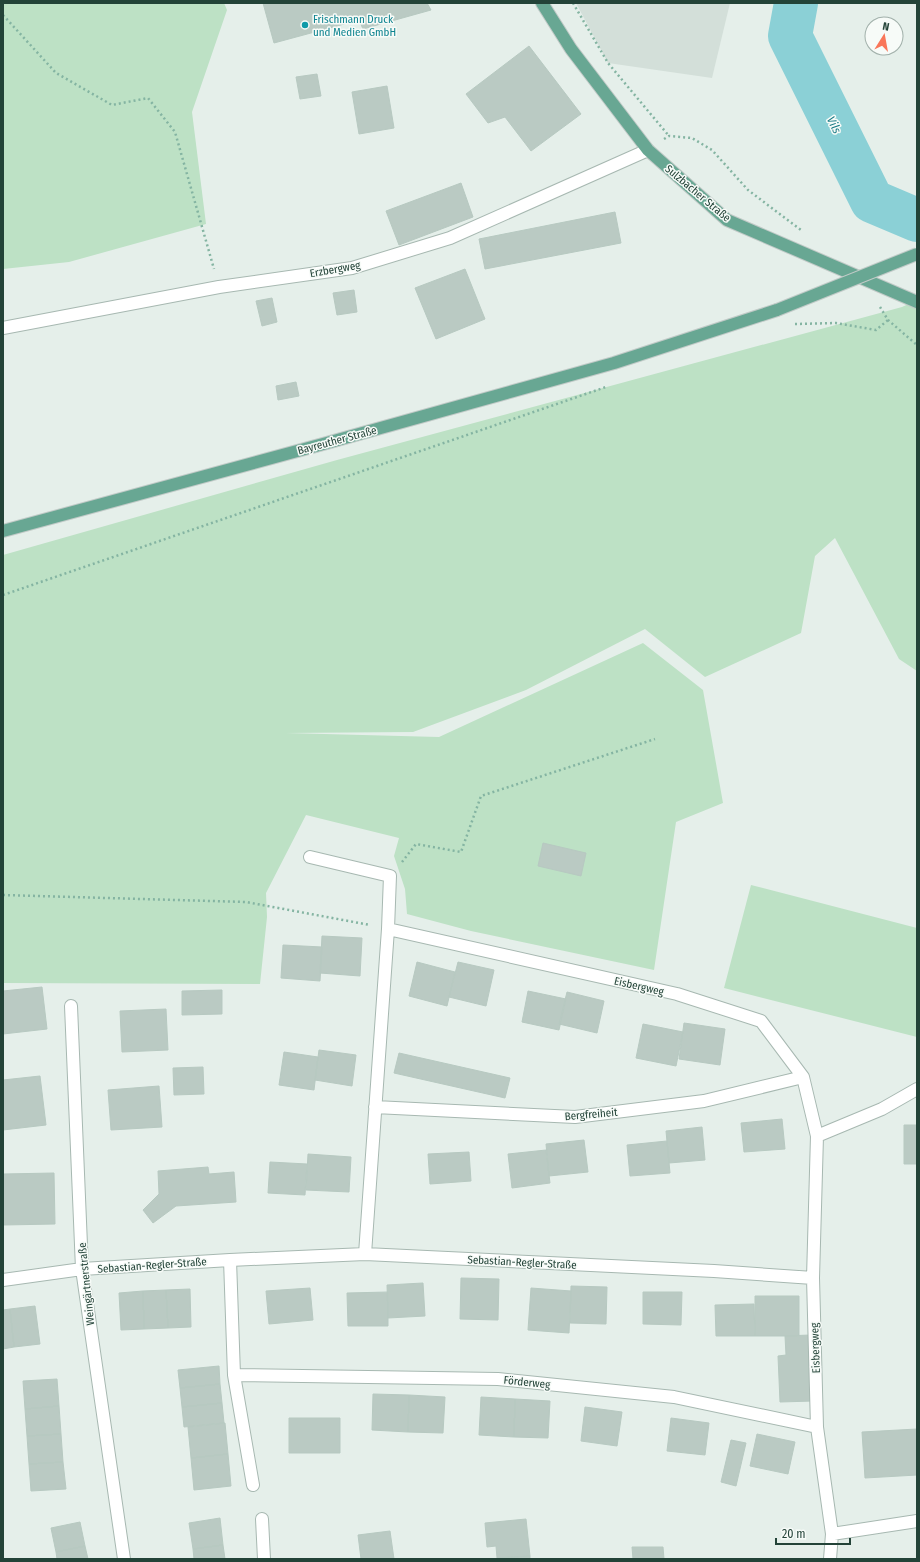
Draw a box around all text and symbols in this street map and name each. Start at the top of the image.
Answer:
place label: Frischmann Druck und Medien GmbH [313,13,396,39]
north arrow [864,16,904,56]
marker: Frischmann Druck und Medien GmbH [300,20,310,30]
text: N [881,20,890,34]
water label: Vils [824,114,844,136]
street label: Sulzbacher Straße [662,162,733,225]
street label: Erzbergweg [309,259,362,280]
street label: Bayreuther Straße [296,424,378,457]
street label: Eisbergweg [613,974,666,999]
street label: Bergfreiheit [564,1106,618,1123]
street label: Weingärtnerstraße [76,1242,97,1326]
street label: Sebastian-Regler-Straße [467,1253,577,1272]
street label: Sebastian-Regler-Straße [97,1255,207,1276]
street label: Eisbergweg [808,1322,823,1373]
street label: Förderweg [503,1374,552,1391]
scale bar [776,1520,850,1546]
text: 20 m [782,1527,806,1541]

